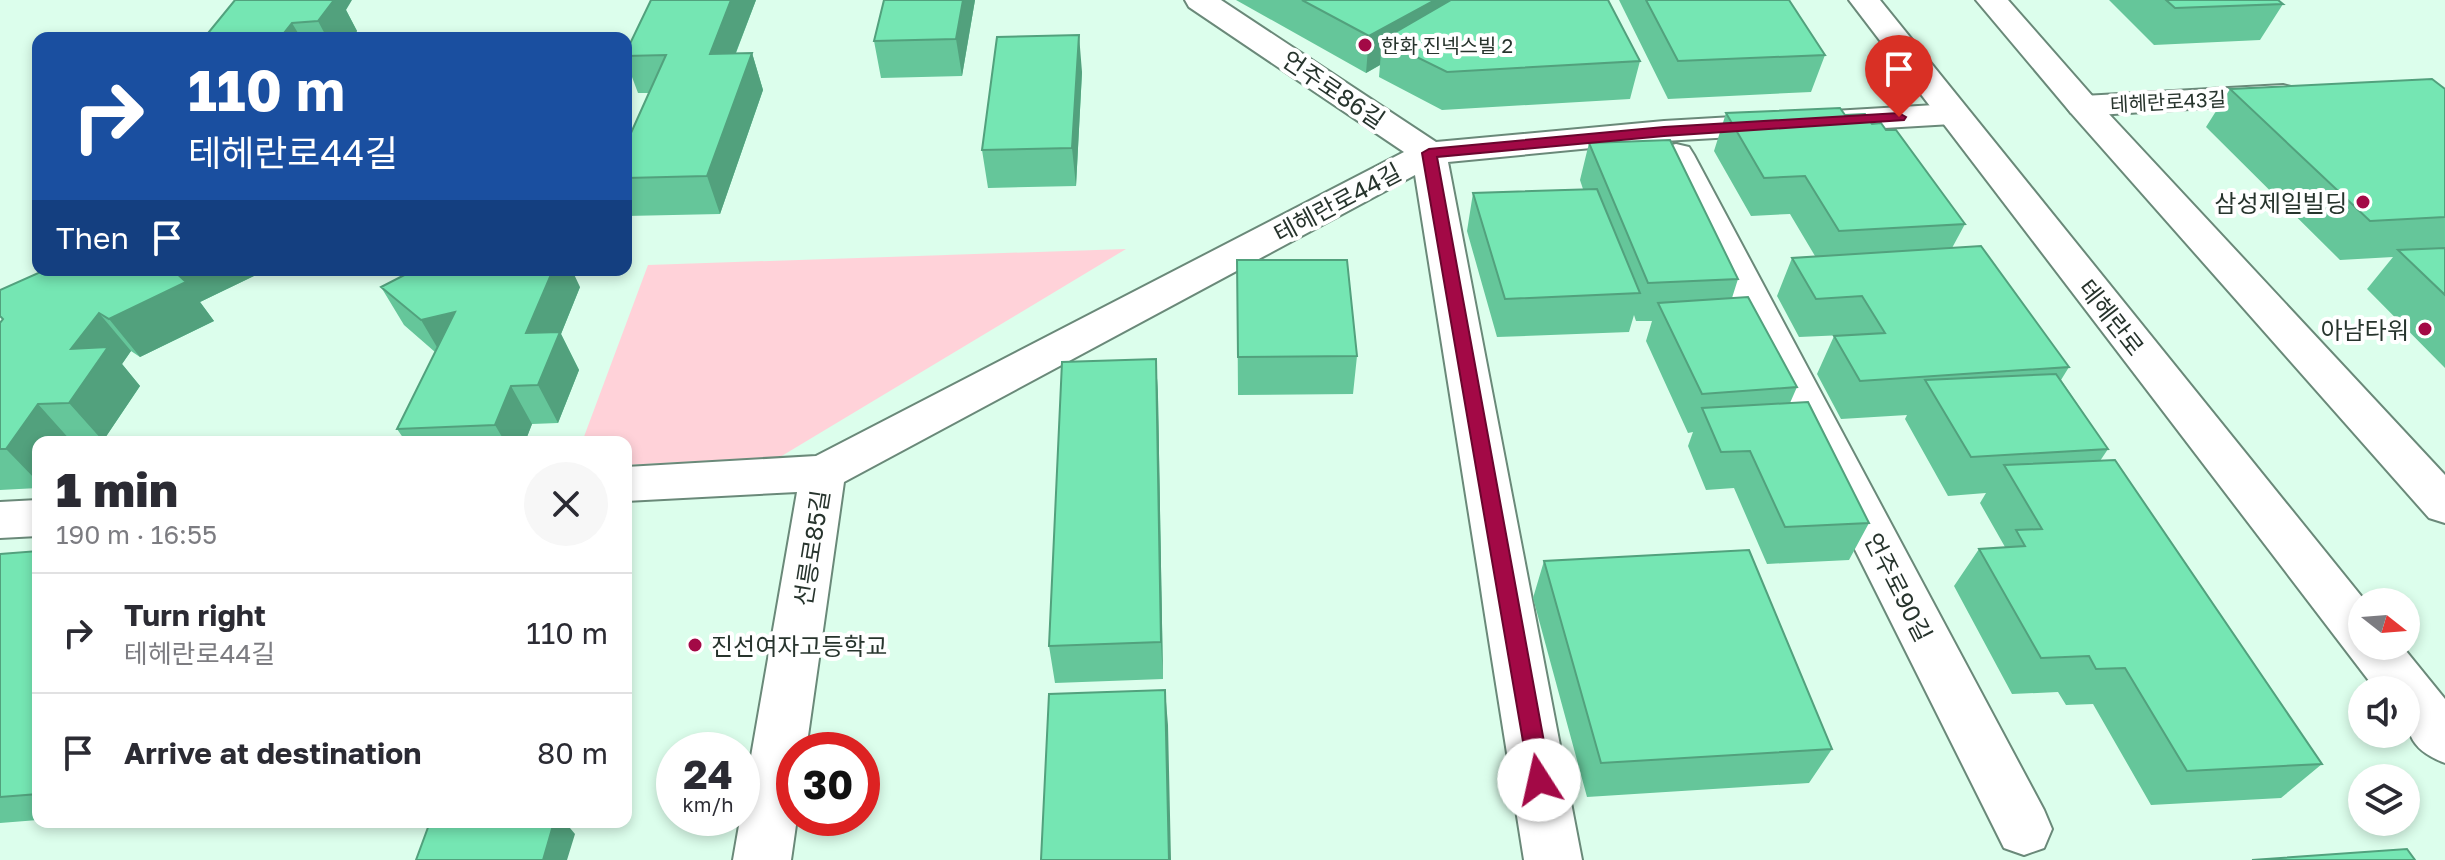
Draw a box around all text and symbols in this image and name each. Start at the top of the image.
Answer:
place label: 한화 진넥스빌 2 [1381,33,1513,57]
pin [1865,35,1933,117]
marker: 한화 진넥스빌 2 [1356,36,1374,54]
street label: 언주로86길 [1277,44,1391,134]
icon: arrive [1877,47,1921,91]
text: 110 m [188,56,345,123]
icon: right [56,64,160,168]
street label: 테헤란로43길 [2109,86,2227,116]
text: 테헤란로44길 [188,131,398,174]
street label: 테헤란로44길 [1269,156,1405,248]
place label: 삼성제일빌딩 [2215,188,2347,217]
marker: 삼성제일빌딩 [2354,193,2372,211]
icon: arrive [145,216,189,260]
text: Then [56,220,129,256]
street label: 테헤란로 [2073,273,2151,361]
place label: 아남타워 [2321,315,2409,344]
marker: 아남타워 [2416,320,2434,338]
text: 1 min [56,460,178,518]
button: close [524,462,608,546]
street label: 선릉로85길 [788,488,834,608]
text: 190 m · 16:55 [56,519,217,550]
street label: 언주로90길 [1859,528,1939,646]
north arrow [2348,588,2420,660]
map controls [2348,588,2420,836]
text: Turn right [124,597,266,633]
icon: right [56,611,100,655]
text: 110 m [526,615,608,651]
place label: 진선여자고등학교 [711,631,888,660]
marker: 진선여자고등학교 [686,636,704,654]
text: 테헤란로44길 [124,638,275,669]
button: sound [2348,676,2420,748]
icon: arrive [56,731,100,775]
speed limit sign: 30 [776,732,880,836]
text: Arrive at destination [124,735,421,771]
text: 80 m [537,735,608,771]
position arrow [1497,738,1581,822]
text: 24 [683,750,733,798]
button: layers [2348,764,2420,836]
text: km/h [683,792,733,816]

